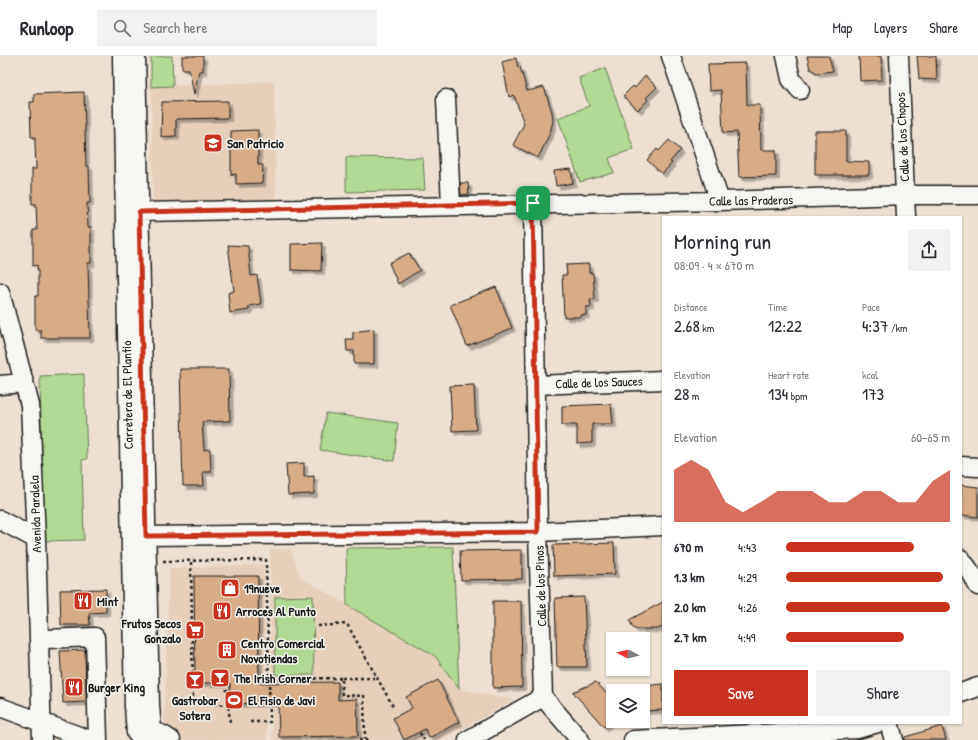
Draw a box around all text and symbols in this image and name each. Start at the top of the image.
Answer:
search box [97,10,377,46]
text: Runloop [20,15,73,41]
icon: search [111,17,133,39]
text: Search here [143,17,207,38]
text: Map [832,18,852,37]
text: Layers [874,18,907,37]
text: Share [929,18,958,37]
street label: Calle de los Chopos [891,92,913,182]
school or university icon: San Patricio [202,132,224,154]
place label: San Patricio [227,134,285,152]
pin [516,186,550,220]
street label: Calle las Praderas [709,190,793,210]
icon: arrive [522,192,544,214]
text: Morning run [674,226,771,256]
button: share [908,229,950,271]
text: 08:09 · 4 × 670 m [674,256,754,274]
text: Distance [674,300,708,314]
text: Time [768,300,787,314]
text: Pace [862,300,880,314]
text: 2.68 [674,314,700,337]
text: 12:22 [768,314,802,337]
text: 4:37 [862,314,888,337]
text: km [700,321,714,335]
text: /km [888,321,908,335]
street label: Carretera de El Plantío [117,340,137,450]
text: Elevation [674,368,711,382]
text: Heart rate [768,368,809,382]
text: kcal [862,368,878,382]
street label: Calle de los Sauces [555,371,643,393]
text: 28 [674,382,689,405]
text: 134 [768,382,788,405]
text: 173 [862,382,884,405]
text: m [689,389,699,403]
text: bpm [788,389,807,403]
text: Elevation [674,428,717,446]
text: 60–65 m [911,428,950,446]
street label: Avenida Paralela [25,475,45,553]
text: 670 m [674,538,703,556]
text: 4:43 [738,538,757,556]
street label: Calle de los Pinos [530,545,550,627]
text: 1.3 km [674,568,705,586]
text: 4:29 [738,568,757,586]
shop icon: 19nueve [219,577,241,599]
place label: 19nueve [244,579,281,597]
restaurant icon: Mint [72,590,94,612]
place label: Mint [97,592,119,610]
text: 2.0 km [674,598,706,616]
text: 4:26 [738,598,757,616]
restaurant icon: Arroces Al Punto [211,600,233,622]
place label: Arroces Al Punto [236,602,316,620]
place label: Frutos Secos Gonzalo [121,614,182,647]
supermarket icon: Frutos Secos Gonzalo [184,619,206,641]
text: 2.7 km [674,628,707,646]
text: 4:49 [738,628,756,646]
north arrow [606,632,650,676]
map controls [606,632,650,728]
place label: Centro Comercial Novotiendas [241,634,325,667]
building icon: Centro Comercial Novotiendas [216,639,238,661]
bar icon: The Irish Corner [209,667,231,689]
bar icon: Gastrobar Sotera [184,669,206,691]
place label: The Irish Corner [233,669,313,687]
button: Save [674,670,808,716]
button: Share [816,670,950,716]
restaurant icon: Burger King [63,676,85,698]
place label: Burger King [88,678,145,697]
button: layers [606,684,650,728]
sports icon: El Fisio de Javi [223,689,245,711]
place label: Gastrobar Sotera [172,691,219,724]
place label: El Fisio de Javi [248,691,315,709]

